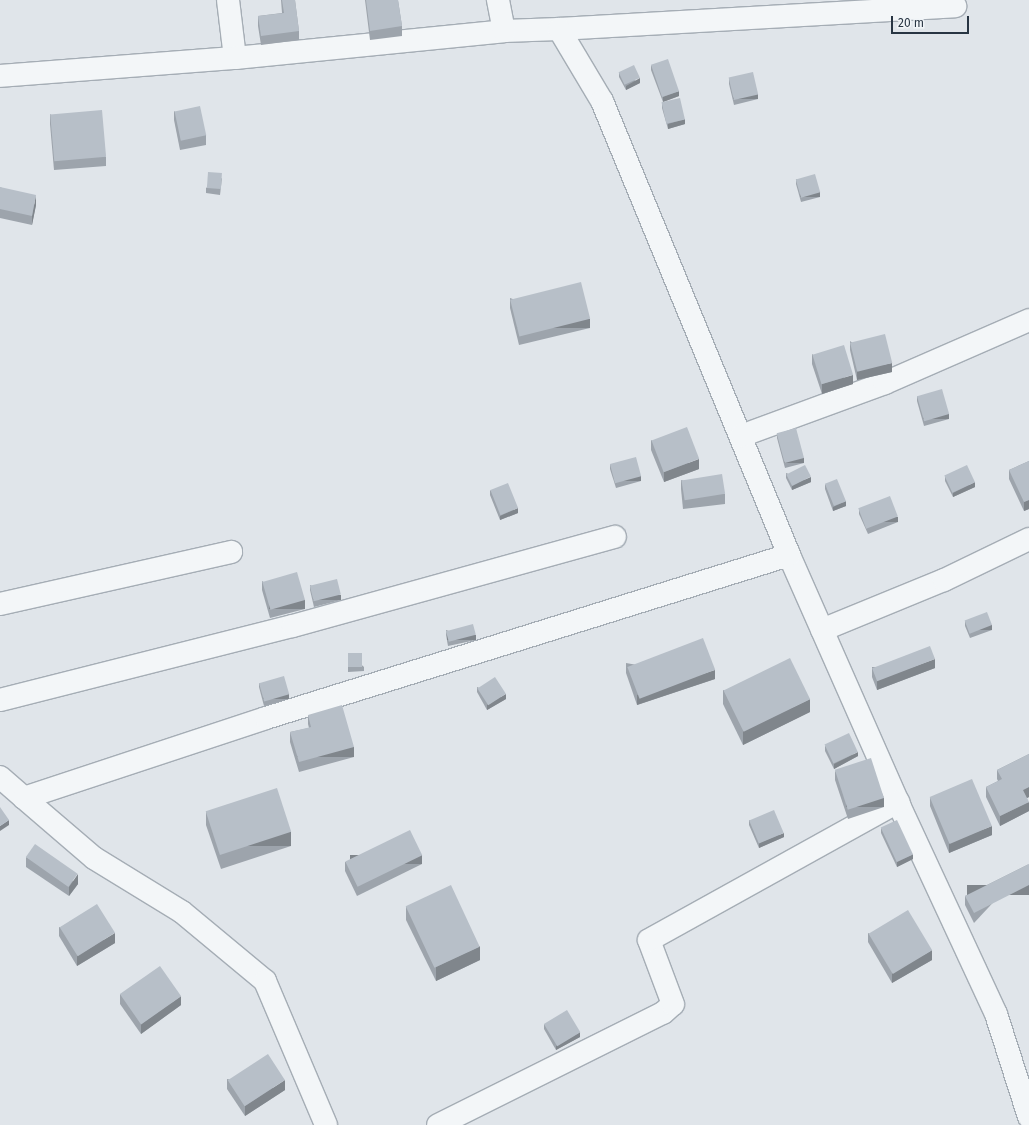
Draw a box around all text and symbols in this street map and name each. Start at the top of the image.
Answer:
scale bar [893,8,971,34]
text: 20 m [898,16,924,30]

